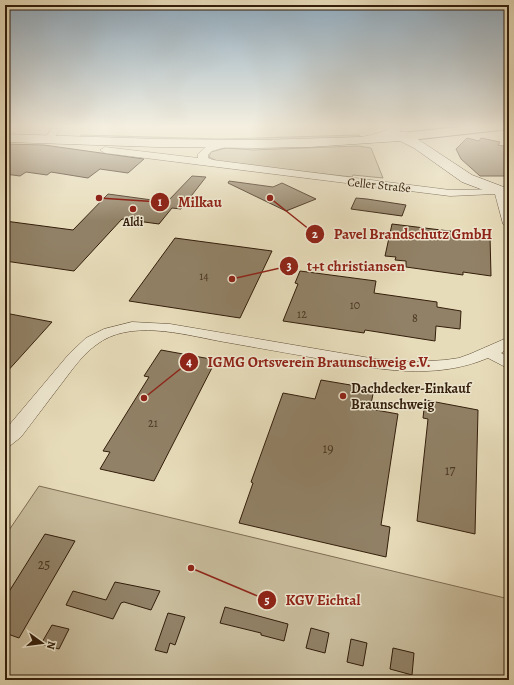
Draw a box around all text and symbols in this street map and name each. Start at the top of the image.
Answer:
street label: Celler Straße [346,174,412,196]
callout: Milkau [150,188,230,215]
text: Milkau [178,192,223,212]
text: 1 [158,194,163,210]
marker: Aldi [128,204,138,214]
place label: Aldi [122,214,144,230]
callout: Pavel Brandschutz GmbH [305,220,500,247]
text: Pavel Brandschutz GmbH [334,224,492,244]
text: 2 [312,226,318,242]
callout: t+t christiansen [279,252,413,279]
text: t+t christiansen [307,256,406,276]
text: 3 [286,258,292,274]
house number: 14 [199,268,209,284]
house number: 10 [350,297,360,313]
house number: 12 [297,306,307,322]
house number: 8 [412,310,418,326]
callout: IGMG Ortsverein Braunschweig e.V. [179,348,438,375]
text: IGMG Ortsverein Braunschweig e.V. [207,352,431,372]
text: 4 [186,354,192,370]
place label: Dachdecker-Einkauf Braunschweig [351,379,473,414]
marker: Dachdecker-Einkauf Braunschweig [338,391,348,401]
house number: 21 [148,415,158,431]
house number: 19 [322,439,334,458]
house number: 17 [445,461,455,480]
house number: 25 [38,555,50,574]
callout: KGV Eichtal [257,586,368,613]
text: KGV Eichtal [285,590,361,610]
text: 5 [264,592,270,608]
north arrow [22,623,62,663]
text: N [43,640,59,651]

